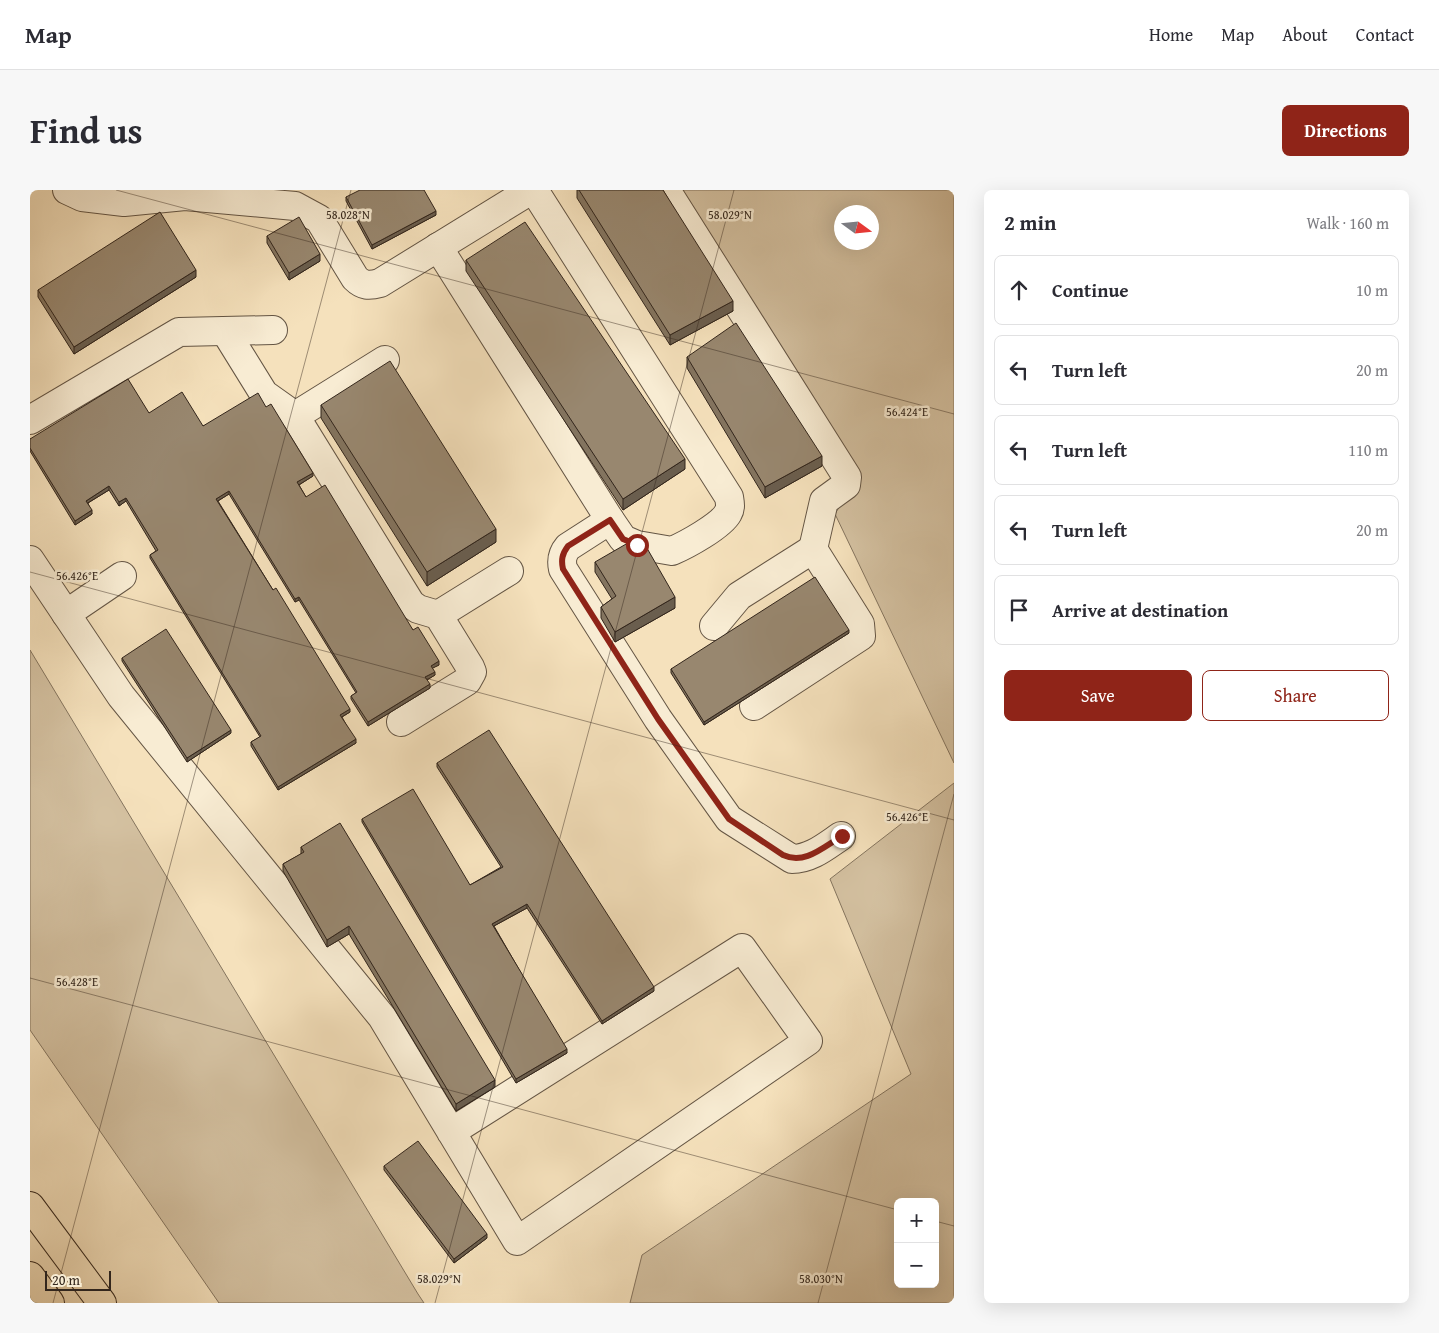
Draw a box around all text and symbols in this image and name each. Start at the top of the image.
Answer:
text: Map [25,17,72,52]
text: Home [1149,21,1193,48]
text: Map [1221,21,1254,48]
text: About [1282,21,1328,48]
text: Contact [1356,21,1414,48]
text: Find us [30,105,143,156]
button: Directions [1282,105,1409,156]
north arrow [834,205,879,250]
text: 58.028°N [326,206,370,223]
text: 58.029°N [708,206,752,223]
text: 2 min [1004,207,1056,238]
text: Walk · 160 m [1306,211,1389,235]
icon: ahead [1005,276,1033,304]
text: Continue [1052,276,1129,304]
text: 10 m [1356,278,1388,302]
icon: left [1005,356,1033,384]
text: Turn left [1052,356,1127,384]
text: 20 m [1356,358,1388,382]
text: 56.424°E [886,403,928,420]
icon: left [1005,436,1033,464]
text: Turn left [1052,436,1127,464]
text: 110 m [1348,438,1388,462]
icon: left [1005,516,1033,544]
text: Turn left [1052,516,1127,544]
text: 20 m [1356,518,1388,542]
route start [626,534,649,557]
text: 56.426°E [56,567,98,584]
icon: arrive [1005,596,1033,624]
text: Arrive at destination [1052,596,1228,624]
button: Save [1004,670,1192,721]
button: Share [1202,670,1389,721]
text: 56.426°E [886,808,928,825]
route end [831,825,854,848]
text: 56.428°E [56,973,98,990]
map controls [894,1198,939,1288]
button: + [894,1198,939,1243]
button: − [894,1243,939,1288]
scale bar [45,1268,111,1291]
text: 20 m [52,1270,80,1290]
text: 58.029°N [417,1270,461,1287]
text: 58.030°N [799,1270,843,1287]

